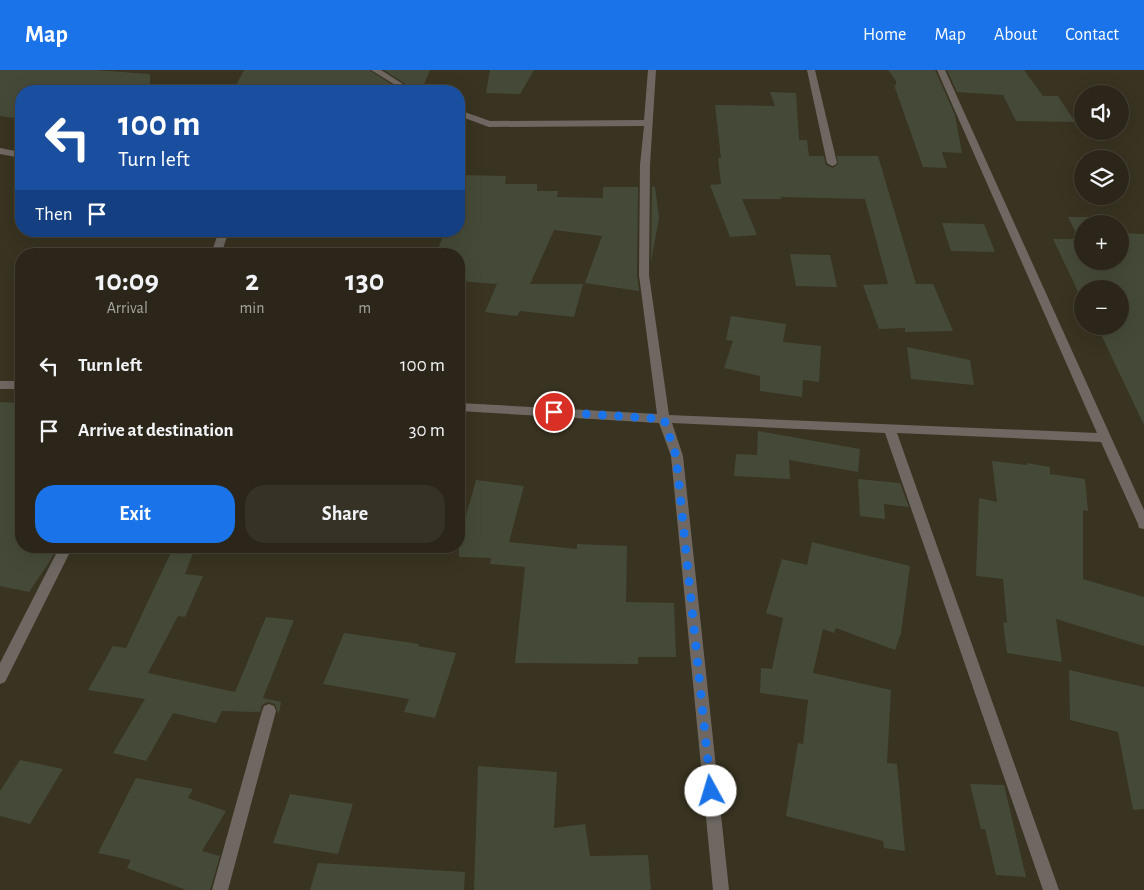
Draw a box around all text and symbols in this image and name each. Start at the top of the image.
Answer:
text: Map [25,23,68,47]
text: Home [863,26,906,44]
text: Map [934,26,966,44]
text: About [994,26,1037,44]
text: Contact [1065,26,1119,44]
map controls [1074,85,1129,335]
button: sound [1074,85,1129,140]
icon: left [35,105,100,170]
text: 100 m [118,107,201,142]
text: Turn left [118,148,190,170]
button: layers [1074,150,1129,205]
icon: arrive [83,200,111,228]
text: Then [35,205,73,224]
button: + [1074,215,1129,270]
text: 10:09 [96,266,159,296]
text: 2 [245,266,259,296]
text: 130 [345,266,384,296]
button: − [1074,280,1129,335]
text: Arrival [107,300,148,316]
text: min [240,300,264,316]
text: m [358,300,371,316]
icon: left [35,352,63,380]
text: Turn left [78,356,142,375]
text: 100 m [400,356,445,375]
pin [533,391,575,433]
icon: arrive [540,398,568,426]
icon: arrive [35,417,63,445]
text: Arrive at destination [78,421,234,440]
text: 30 m [409,421,445,440]
button: Exit [35,485,235,543]
button: Share [245,485,445,543]
position arrow [684,764,736,816]

